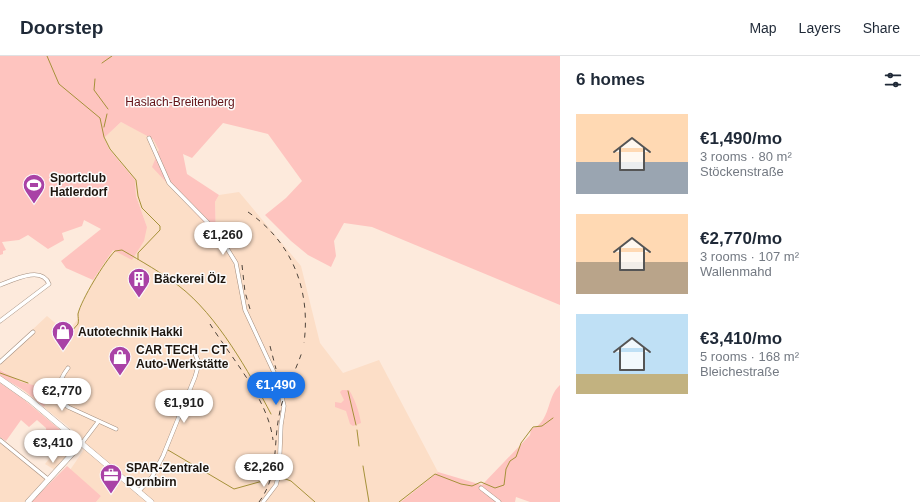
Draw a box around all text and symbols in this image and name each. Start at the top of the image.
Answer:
text: Doorstep [20,17,103,38]
text: Map [749,20,777,36]
text: Layers [799,20,841,36]
text: Share [863,20,900,36]
icon: filters [882,69,904,91]
text: 6 homes [576,70,645,89]
park label: Haslach-Breitenberg [125,95,235,109]
text: €1,490/mo [700,129,782,148]
icon: home [608,130,656,178]
text: 3 rooms · 80 m² [700,149,792,164]
text: Stöckenstraße [700,164,784,179]
place label: Sportclub Hatlerdorf [50,171,108,199]
sports icon: Sportclub Hatlerdorf [21,172,47,205]
pin: €1,260 [190,222,256,256]
text: €1,260 [203,227,243,242]
text: €2,770/mo [700,229,782,248]
icon: home [608,230,656,278]
text: 3 rooms · 107 m² [700,249,799,264]
text: Wallenmahd [700,264,772,279]
building icon: Bäckerei Ölz [126,266,152,299]
place label: Bäckerei Ölz [154,271,226,286]
shop icon: Autotechnik Hakki [50,319,76,352]
place label: Autotechnik Hakki [78,325,183,339]
text: €3,410/mo [700,329,782,348]
icon: home [608,330,656,378]
place label: CAR TECH – CT Auto-Werkstätte [136,343,229,371]
shop icon: CAR TECH – CT Auto-Werkstätte [107,344,133,377]
text: 5 rooms · 168 m² [700,349,799,364]
text: Bleichestraße [700,364,779,379]
pin: €1,490 [243,372,309,406]
text: €1,490 [256,377,296,392]
pin: €2,770 [29,378,95,412]
text: €2,770 [42,383,82,398]
pin: €1,910 [151,390,217,424]
text: €1,910 [164,395,204,410]
pin: €3,410 [20,430,86,464]
text: €3,410 [33,435,73,450]
pin: €2,260 [231,454,297,488]
text: €2,260 [244,459,284,474]
place label: SPAR-Zentrale Dornbirn [126,461,209,489]
office icon: SPAR-Zentrale Dornbirn [98,462,124,495]

